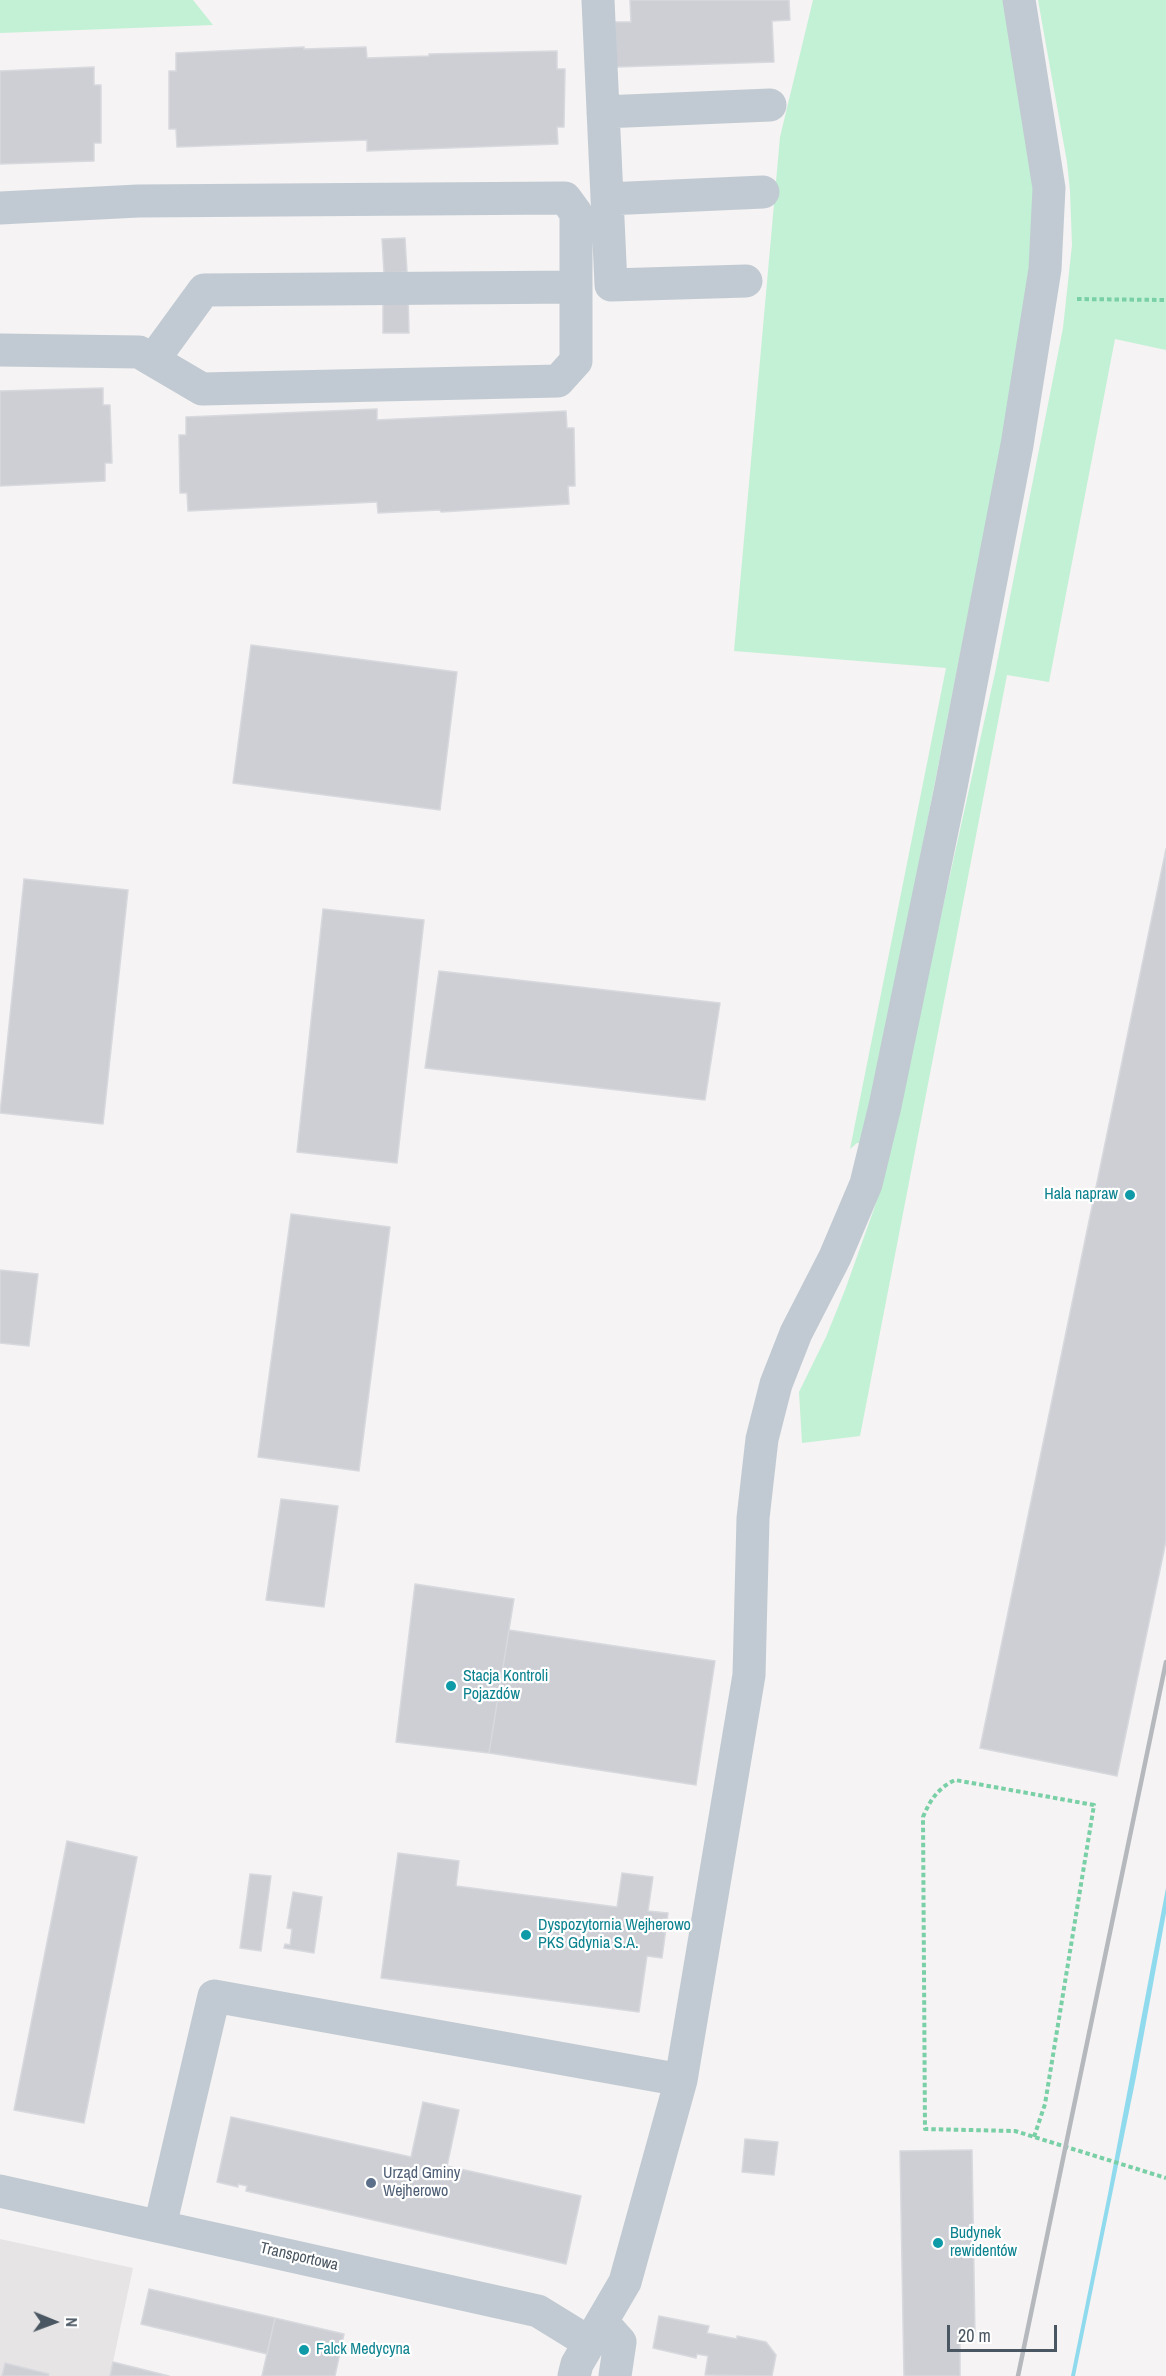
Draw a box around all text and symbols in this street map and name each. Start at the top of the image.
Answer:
place label: Hala napraw [1044,1185,1118,1205]
marker: Hala napraw [1123,1188,1137,1202]
place label: Stacja Kontroli Pojazdów [463,1667,548,1705]
marker: Stacja Kontroli Pojazdów [444,1679,458,1693]
place label: Dyspozytornia Wejherowo PKS Gdynia S.A. [538,1916,691,1954]
marker: Dyspozytornia Wejherowo PKS Gdynia S.A. [519,1928,533,1942]
place label: Urząd Gminy Wejherowo [383,2164,460,2202]
marker: Urząd Gminy Wejherowo [364,2176,378,2190]
place label: Budynek rewidentów [950,2224,1017,2262]
marker: Budynek rewidentów [931,2236,945,2250]
street label: Transportowa [258,2239,340,2275]
north arrow [24,2292,84,2352]
scale bar [950,2313,1060,2351]
text: N [61,2317,83,2327]
text: 20 m [958,2323,991,2348]
place label: Falck Medycyna [316,2340,410,2360]
marker: Falck Medycyna [297,2343,311,2357]

